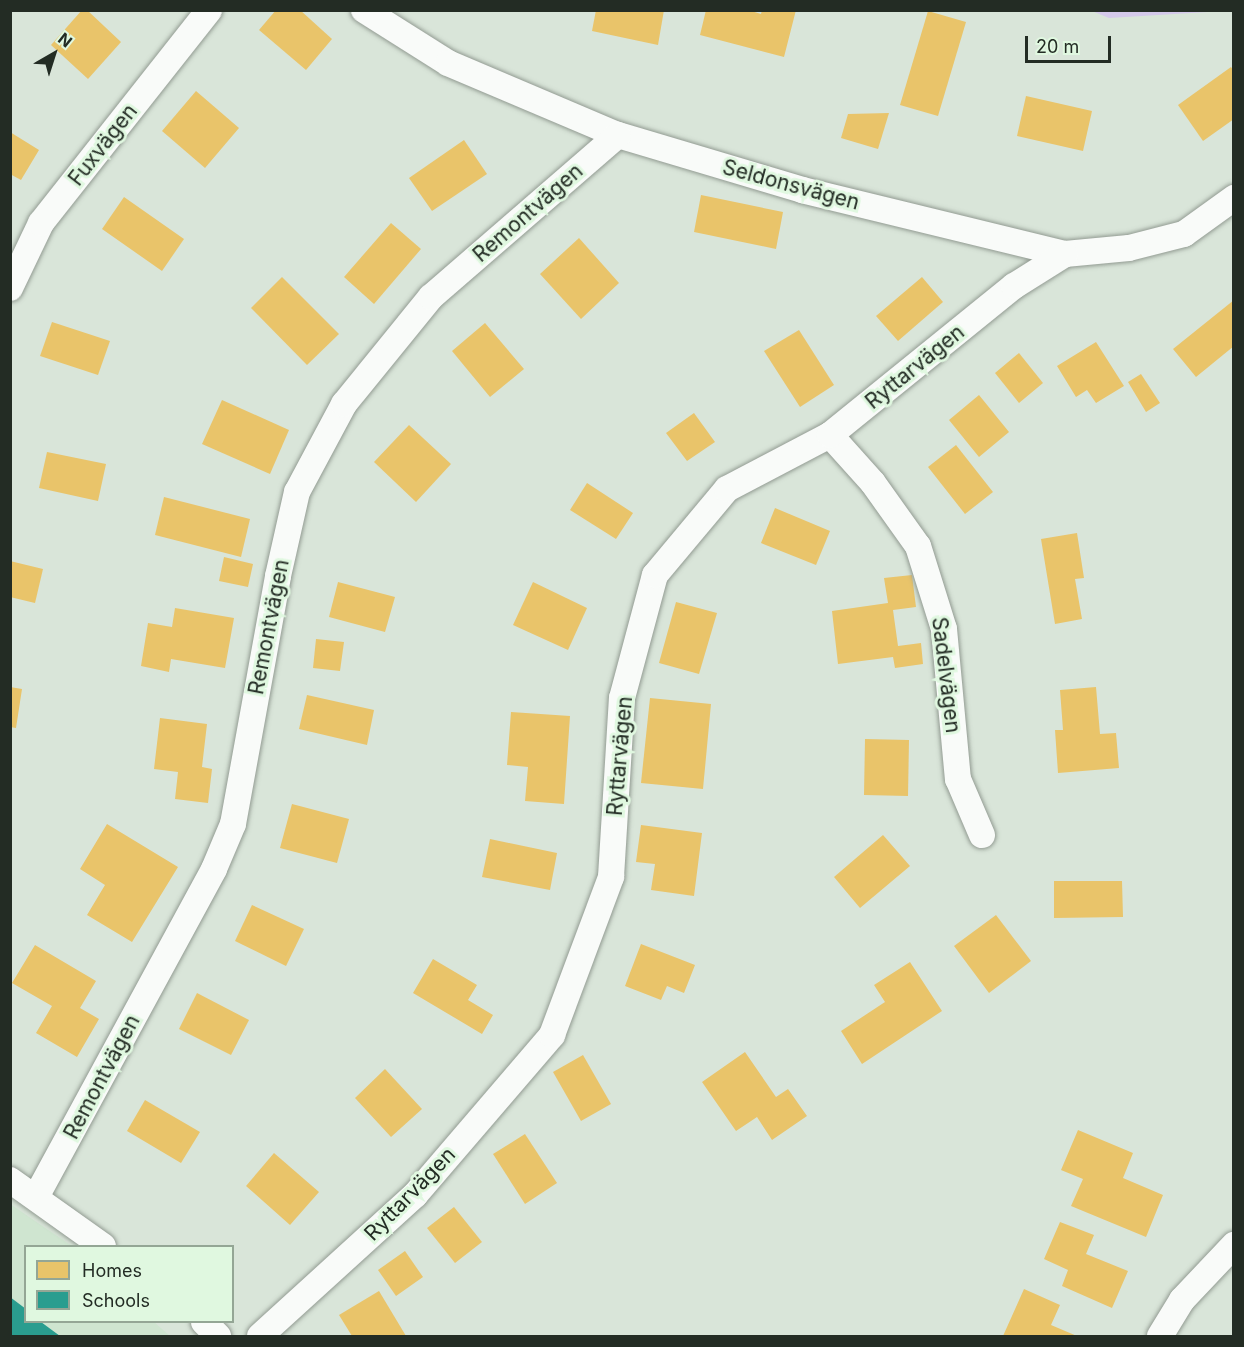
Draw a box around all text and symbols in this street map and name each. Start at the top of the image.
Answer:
north arrow [24,24,84,84]
scale bar [1028,24,1114,62]
text: N [54,28,76,52]
text: 20 m [1036,36,1079,57]
street label: Fuxvägen [63,99,143,191]
street label: Seldonsvägen [720,155,862,215]
street label: Remontvägen [468,159,588,267]
street label: Ryttarvägen [860,319,970,415]
street label: Remontvägen [244,557,294,697]
street label: Sadelvägen [926,616,966,734]
street label: Ryttarvägen [602,695,638,817]
street label: Remontvägen [59,1011,145,1143]
street label: Ryttarvägen [359,1142,461,1246]
legend [24,1245,234,1323]
text: Homes [82,1260,142,1281]
text: Schools [82,1290,150,1311]

